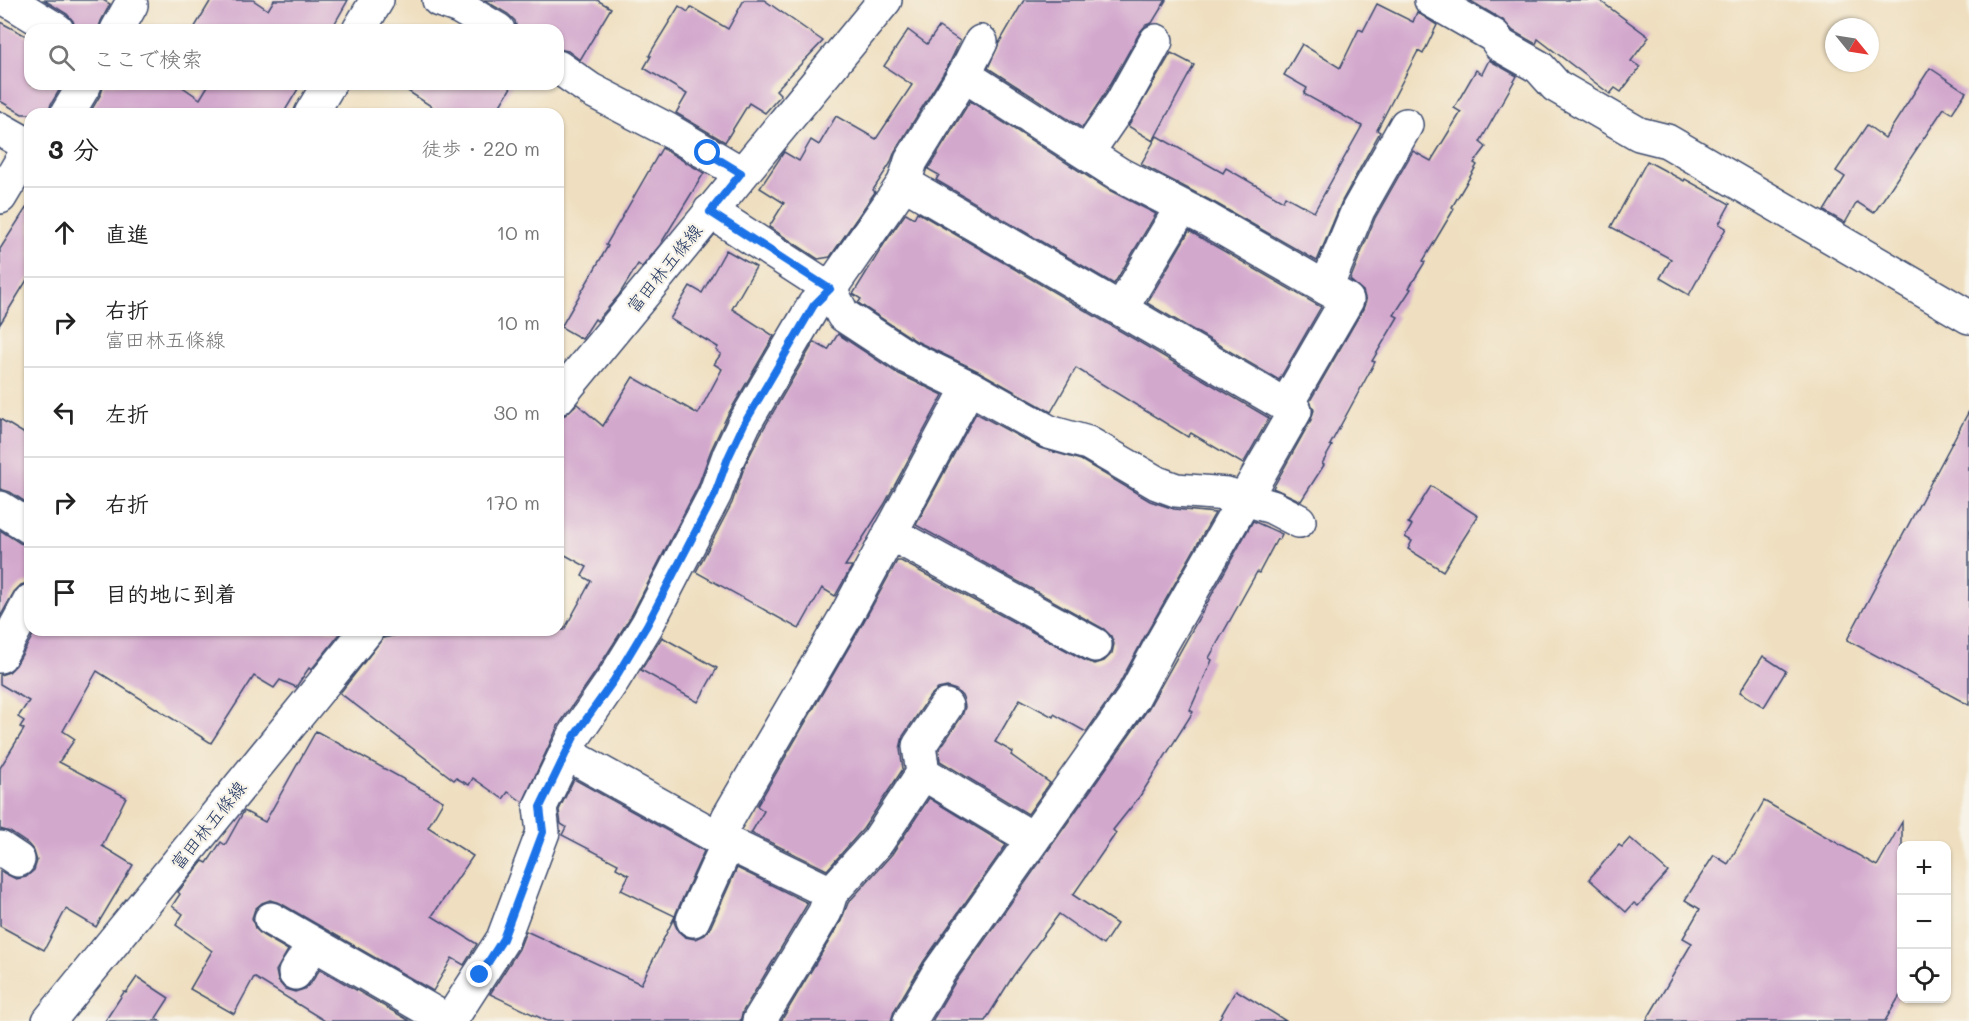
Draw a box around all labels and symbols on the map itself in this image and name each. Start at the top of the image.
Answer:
north arrow [1825,18,1879,72]
route start [694,139,720,165]
street label: 富田林五條線 [621,218,707,318]
street label: 富田林五條線 [165,775,251,875]
route end [466,961,492,987]

